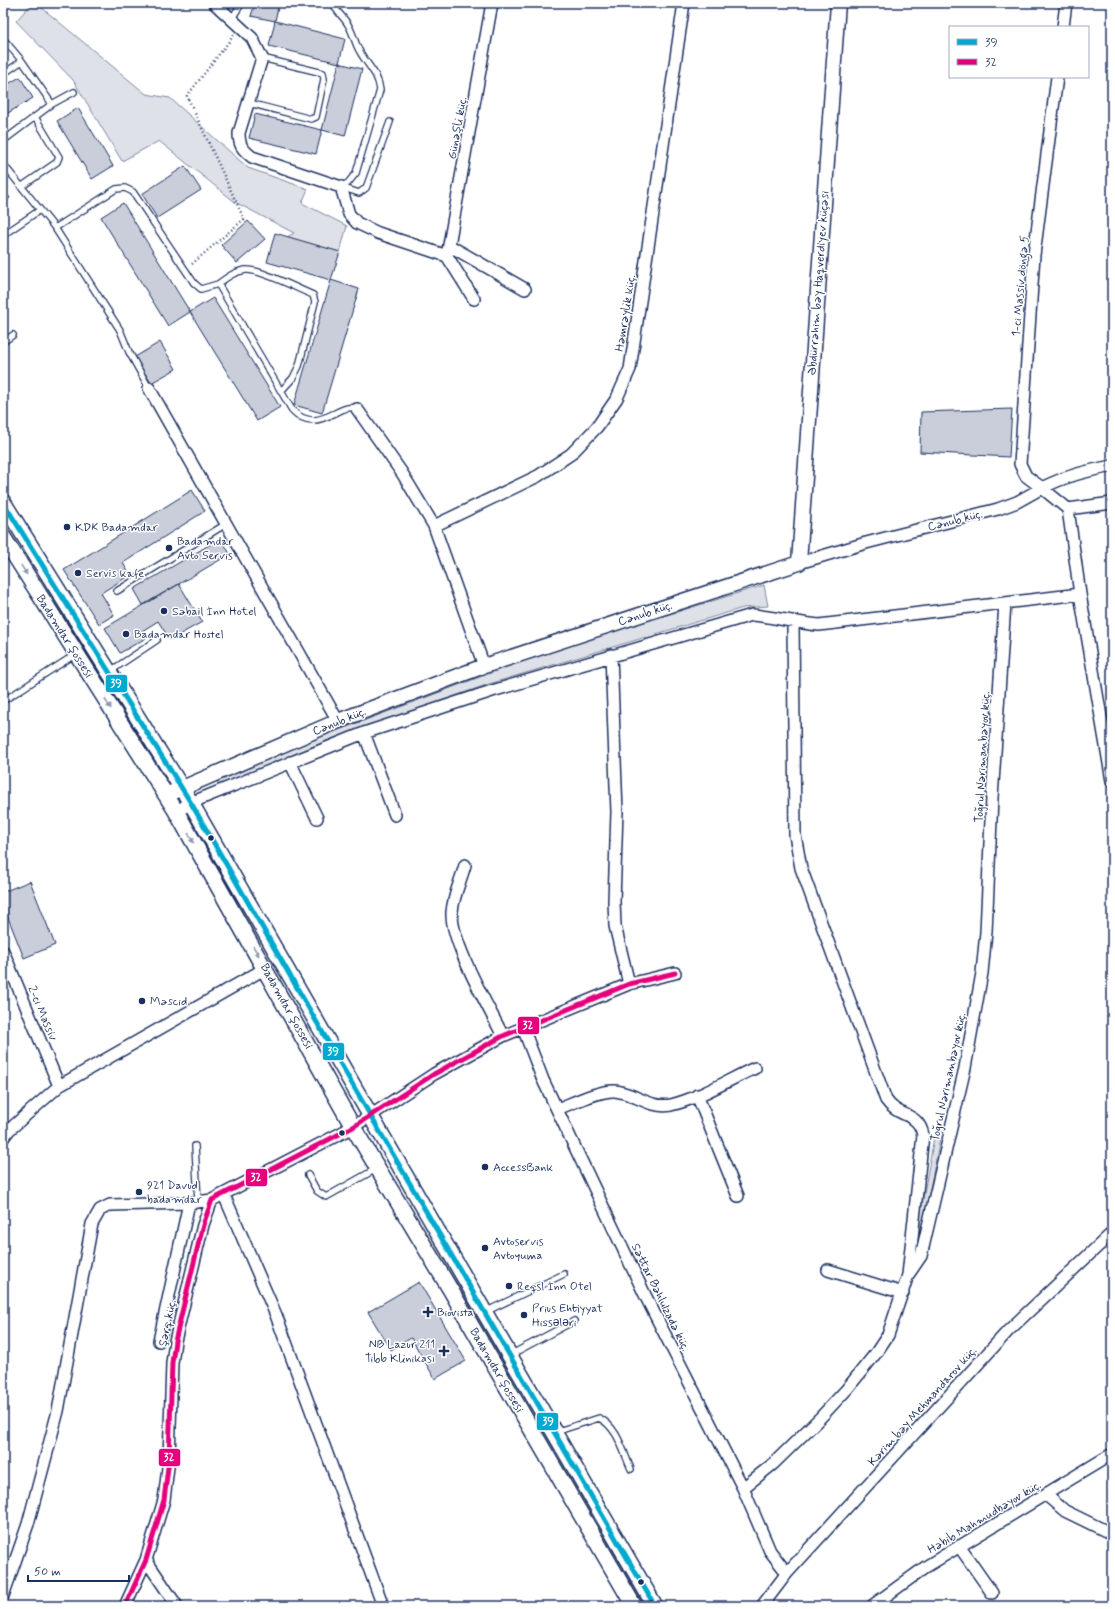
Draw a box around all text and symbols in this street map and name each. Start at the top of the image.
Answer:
legend [949,26,1089,78]
text: 39 [985,35,998,51]
text: 32 [985,55,997,71]
street label: Günəşli küç. [445,96,471,161]
street label: Əbdürrəhim bəy Haqverdiyev küçəsi [805,190,833,376]
street label: 1-ci Massiv döngə 5 [1009,235,1034,337]
street label: Həmrəylik küç. [612,274,640,353]
street label: Cənub küç. [926,506,984,536]
place label: KDK Badamdar [75,520,158,536]
marker: KDK Badamdar [62,522,72,532]
place label: Badamdar Avto Servis [177,534,233,564]
marker: Badamdar Avto Servis [164,543,174,553]
one-way arrow [20,564,27,576]
place label: Servis kafe [86,566,144,582]
marker: Servis kafe [73,568,83,578]
street label: Badamdar şossesi [32,592,96,681]
street label: Cənub küç. [616,598,675,630]
place label: Səbail İnn Hotel [172,604,257,620]
marker: Səbail İnn Hotel [159,606,169,616]
place label: Badamdar Hostel [134,627,224,643]
marker: Badamdar Hostel [121,629,131,639]
line badge: 39 [105,674,128,693]
text: 39 [110,677,122,691]
street label: Toğrul Nərimanbəyov küç. [972,691,994,823]
one-way arrow [104,699,112,709]
street label: Cənub küç. [310,704,368,740]
one-way arrow [188,832,195,844]
unlabelled marker [206,833,216,843]
one-way arrow [252,945,259,957]
street label: Badamdar şossesi [256,961,316,1052]
street label: 2-ci Massiv [23,984,61,1043]
place label: Məscid [150,994,187,1010]
marker: Məscid [137,996,147,1006]
street label: Toğrul Nərimanbəyov küç. [927,1011,970,1143]
line badge: 32 [517,1016,540,1035]
text: 32 [523,1019,534,1033]
line badge: 39 [322,1042,345,1061]
text: 39 [327,1045,339,1059]
unlabelled marker [337,1128,347,1138]
place label: AccessBank [493,1160,553,1176]
marker: AccessBank [480,1162,490,1172]
line badge: 32 [245,1168,268,1187]
text: 32 [251,1171,262,1185]
place label: 921 Davud badamdar [147,1178,202,1208]
marker: 921 Davud badamdar [134,1187,144,1197]
place label: Avtoservis Avtoyuma [493,1234,544,1264]
street label: Səttar Bəhlulzadə küç. [627,1241,693,1354]
marker: Avtoservis Avtoyuma [480,1243,490,1253]
place label: Reqsl İnn Otel [517,1279,592,1295]
marker: Reqsl İnn Otel [504,1281,514,1291]
street label: Şərq küç. [155,1298,181,1348]
place label: Prius Ehtiyyat Hissәlәri [532,1301,603,1331]
place label: Biovista [437,1305,474,1321]
marker: Biovista [422,1306,434,1318]
marker: Prius Ehtiyyat Hissәlәri [519,1310,529,1320]
street label: Badamdar şossesi [465,1325,527,1416]
place label: NB Lazur 211 Tibb Klinikası [365,1337,435,1367]
street label: Kərim bəy Mehmandarov küç. [865,1343,981,1470]
marker: NB Lazur 211 Tibb Klinikası [438,1345,450,1357]
line badge: 39 [536,1412,559,1431]
text: 39 [542,1415,554,1429]
line badge: 32 [158,1448,181,1467]
text: 32 [164,1451,175,1465]
street label: Həbib Mahmudbəyov küç. [925,1478,1044,1558]
scale bar [28,1557,129,1583]
text: 50 m [34,1564,61,1580]
unlabelled marker [636,1577,646,1587]

